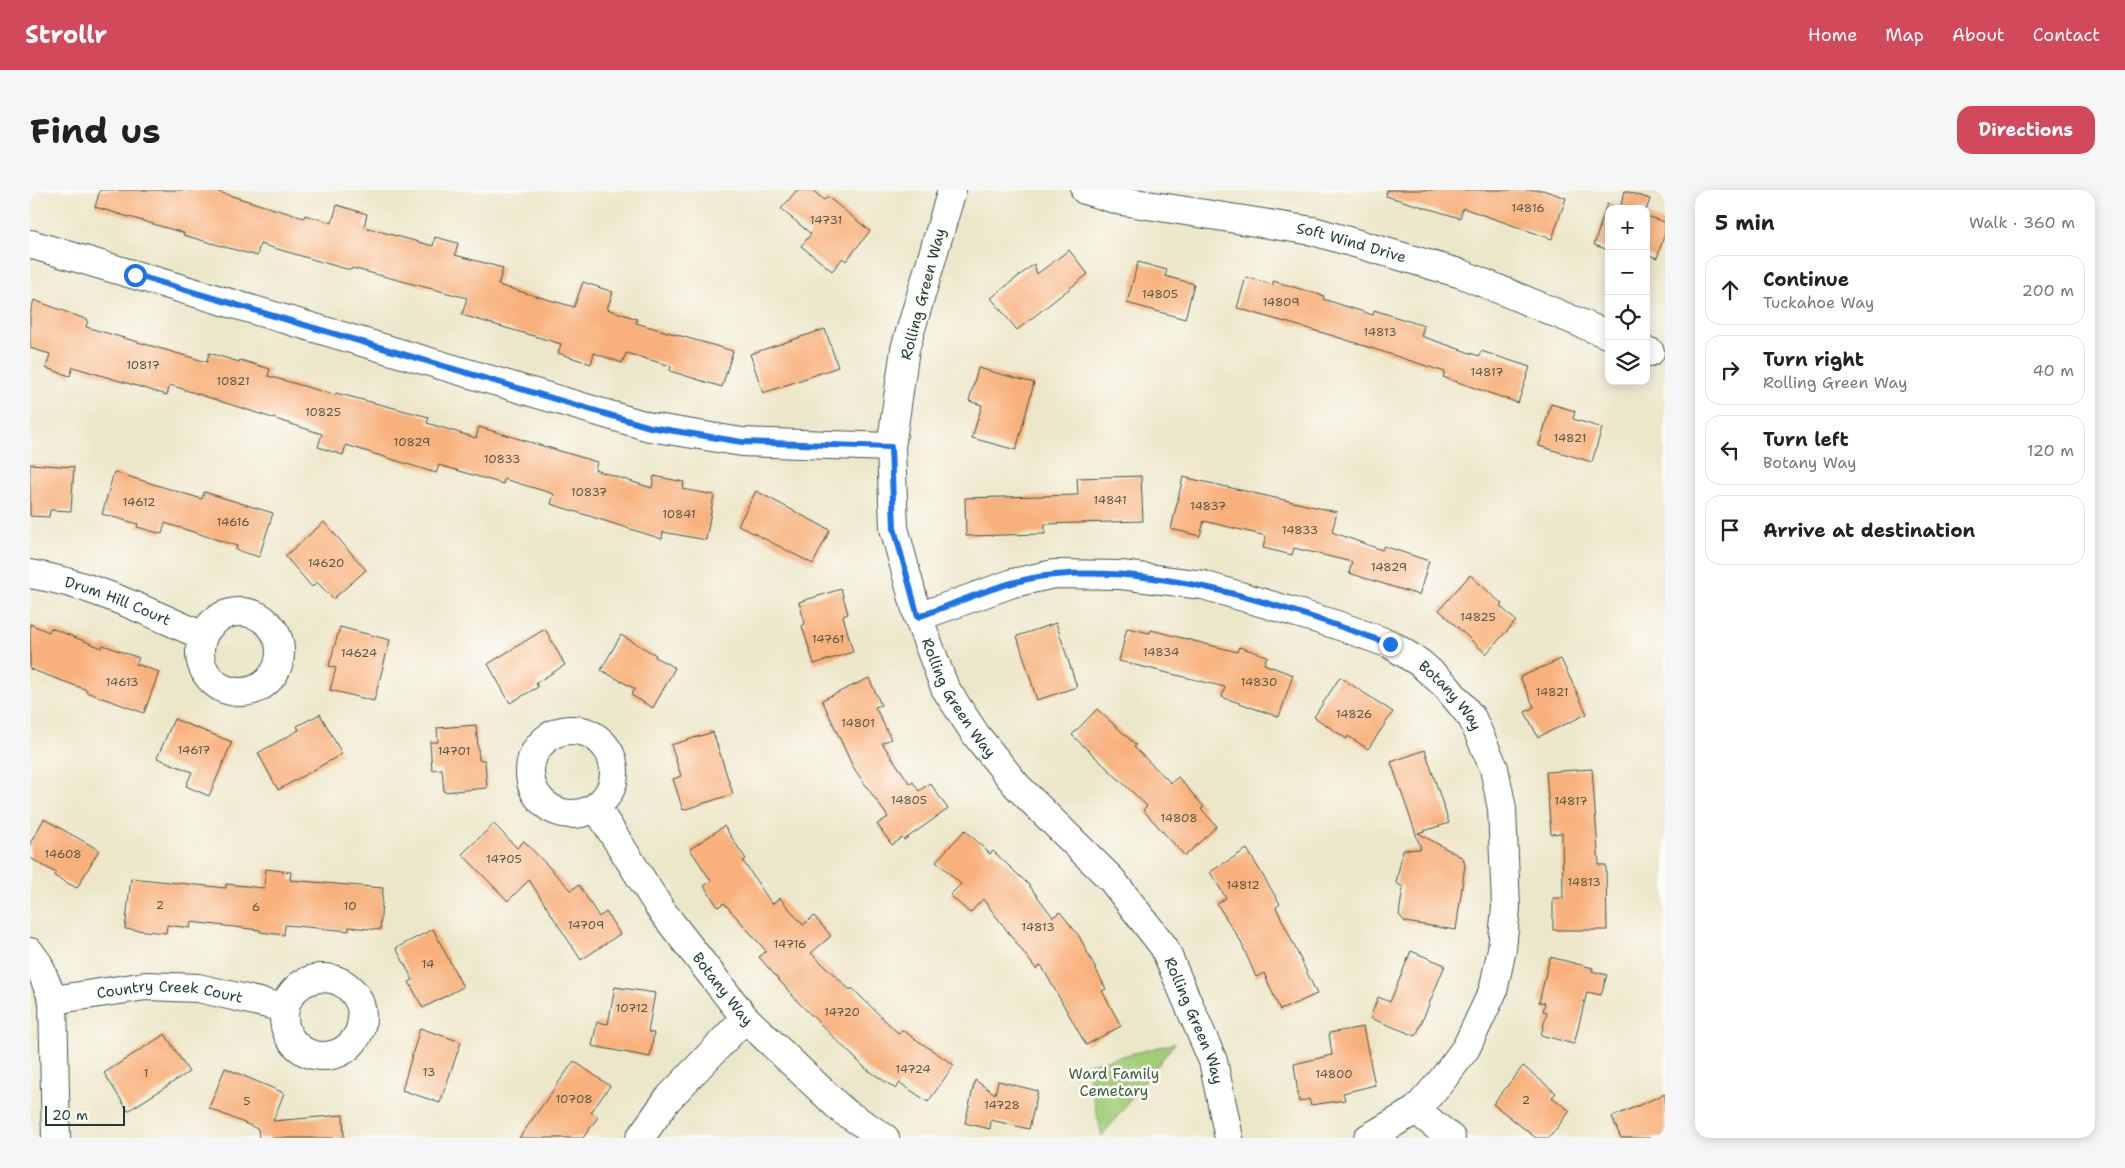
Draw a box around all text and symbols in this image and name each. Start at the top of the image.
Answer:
text: Strollr [25,19,107,51]
text: Home [1808,23,1857,47]
text: Map [1885,23,1924,47]
text: About [1952,23,2005,47]
text: Contact [2033,23,2100,47]
button: Directions [1957,106,2095,154]
text: Find us [30,107,161,154]
house number: 14816 [1511,200,1545,216]
map controls [1605,205,1650,385]
button: + [1605,205,1650,250]
text: 5 min [1715,209,1775,237]
house number: 14731 [810,212,842,228]
text: Walk · 360 m [1969,212,2075,233]
street label: Soft Wind Drive [1295,219,1409,267]
street label: Rolling Green Way [896,226,950,362]
button: − [1605,250,1650,295]
route start [124,264,147,287]
text: Continue [1763,267,1849,292]
icon: ahead [1716,276,1744,304]
text: 200 m [2022,280,2074,301]
house number: 14805 [1142,286,1178,302]
text: Tuckahoe Way [1763,292,1874,313]
house number: 14809 [1262,294,1300,310]
button: locate [1605,295,1650,340]
house number: 14813 [1363,324,1397,340]
button: layers [1605,340,1650,385]
text: Turn right [1763,347,1864,372]
icon: right [1716,356,1744,384]
house number: 10817 [126,357,160,373]
text: 40 m [2032,360,2074,381]
house number: 14817 [1470,364,1504,380]
text: Rolling Green Way [1763,372,1907,393]
house number: 10821 [216,373,250,389]
house number: 10825 [305,404,341,420]
text: Turn left [1763,427,1849,452]
house number: 14821 [1553,430,1587,446]
house number: 10829 [394,434,430,450]
icon: left [1716,436,1744,464]
text: 120 m [2027,440,2074,461]
house number: 10833 [484,451,520,467]
text: Botany Way [1763,452,1856,473]
house number: 10837 [571,484,607,500]
house number: 14841 [1093,492,1127,508]
house number: 14612 [123,494,155,510]
house number: 14837 [1190,498,1226,514]
house number: 10841 [662,506,696,522]
house number: 14616 [216,514,250,530]
icon: arrive [1716,516,1744,544]
text: Arrive at destination [1763,518,1975,543]
house number: 14833 [1282,522,1318,538]
house number: 14620 [308,555,344,571]
house number: 14829 [1371,559,1407,575]
street label: Drum Hill Court [63,572,174,630]
house number: 14825 [1460,609,1496,625]
house number: 14761 [812,631,844,647]
route end [1379,633,1402,656]
street label: Rolling Green Way [917,635,1000,762]
house number: 14834 [1143,644,1179,660]
house number: 14624 [341,645,377,661]
street label: Botany Way [1414,656,1486,734]
house number: 14613 [106,674,138,690]
house number: 14830 [1241,674,1277,690]
house number: 14821 [1535,684,1569,700]
house number: 14826 [1336,706,1372,722]
house number: 14801 [841,715,875,731]
house number: 14617 [178,742,210,758]
house number: 14701 [437,743,471,759]
house number: 14805 [891,792,927,808]
house number: 14817 [1554,793,1588,809]
house number: 14808 [1160,810,1198,826]
house number: 14608 [44,846,82,862]
house number: 14705 [486,851,522,867]
house number: 14813 [1567,874,1601,890]
house number: 14812 [1226,877,1260,893]
house number: 2 [156,897,164,913]
house number: 10 [343,898,357,914]
house number: 6 [252,899,260,915]
house number: 14709 [568,917,604,933]
house number: 14813 [1021,919,1055,935]
house number: 14716 [774,936,806,952]
street label: Botany Way [688,948,757,1030]
street label: Rolling Green Way [1160,954,1228,1086]
house number: 14 [422,956,434,972]
street label: Country Creek Court [95,976,245,1008]
house number: 10712 [615,1000,649,1016]
house number: 14720 [824,1004,860,1020]
house number: 14724 [895,1061,931,1077]
house number: 13 [423,1064,435,1080]
park label: Ward Family Cemetary [1069,1064,1159,1101]
house number: 1 [143,1065,149,1081]
house number: 14800 [1315,1066,1353,1082]
house number: 10708 [555,1091,593,1107]
house number: 2 [1522,1092,1530,1108]
house number: 5 [243,1093,251,1109]
house number: 14728 [984,1097,1020,1113]
scale bar [45,1103,125,1126]
text: 20 m [52,1106,88,1124]

